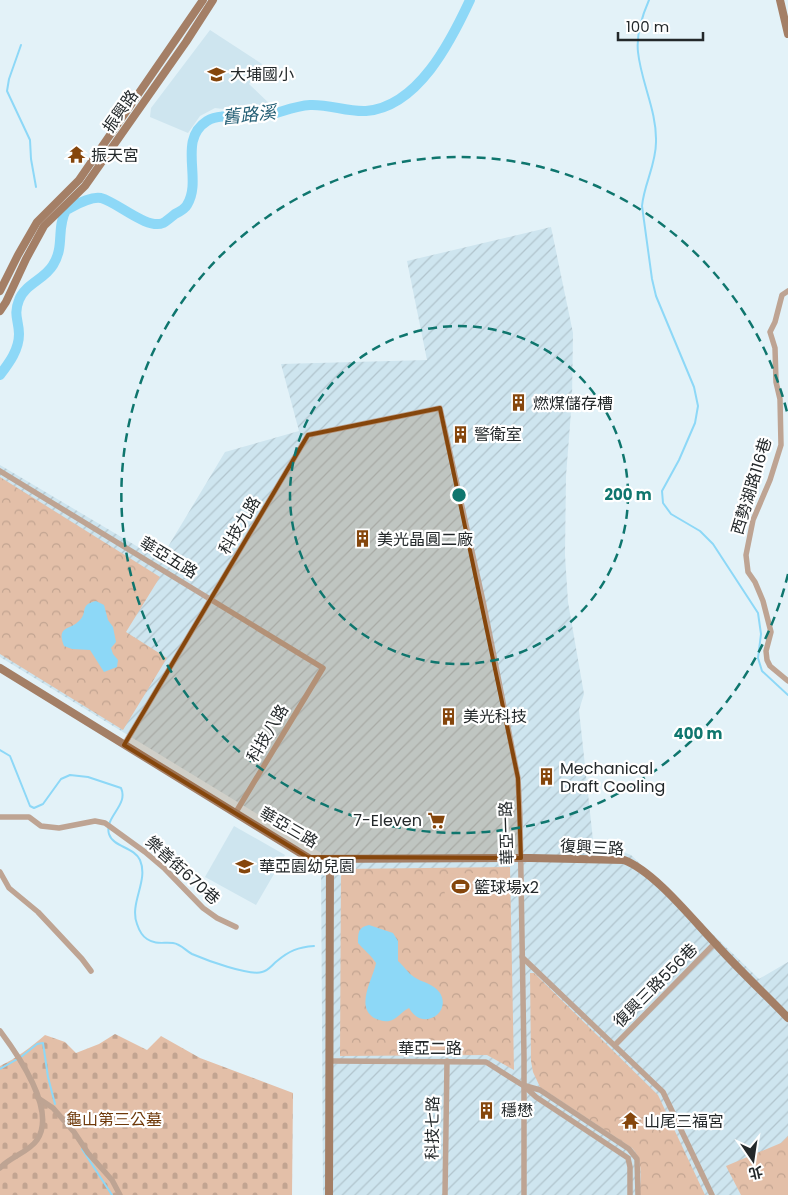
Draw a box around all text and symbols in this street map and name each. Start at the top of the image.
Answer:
scale bar [618,10,703,42]
text: 100 m [626,16,669,37]
place label: 大埔國小 [230,63,294,86]
school or university icon: 大埔國小 [206,64,226,84]
street label: 振興路 [97,85,144,138]
water label: 舊路溪 [221,99,280,130]
place label: 振天宮 [91,144,139,167]
temple icon: 振天宮 [67,145,87,165]
place label: 燃煤儲存槽 [533,392,613,415]
building icon: 燃煤儲存槽 [509,393,529,413]
place label: 警衛室 [474,423,522,446]
building icon: 警衛室 [450,424,470,444]
street label: 西勢湖路116巷 [726,435,777,538]
text: 200 m [604,484,652,505]
centre of rings [450,486,468,504]
street label: 科技九路 [213,492,266,559]
place label: 美光晶圓二廠 [377,528,473,551]
building icon: 美光晶圓二廠 [353,529,373,549]
street label: 華亞五路 [135,531,202,584]
street label: 科技八路 [241,700,294,767]
place label: 美光科技 [463,705,527,728]
building icon: 美光科技 [439,706,459,726]
text: 400 m [674,723,723,744]
place label: Mechanical Draft Cooling [560,757,665,798]
building icon: Mechanical Draft Cooling [536,767,556,787]
street label: 華亞三路 [255,801,322,853]
street label: 華亞一路 [494,801,519,865]
place label: 7-Eleven [353,809,422,832]
supermarket icon: 7-Eleven [426,810,446,830]
street label: 樂善街670巷 [140,831,225,910]
street label: 復興三路 [559,834,625,861]
place label: 華亞園幼兒園 [259,855,355,878]
school or university icon: 華亞園幼兒園 [235,856,255,876]
place label: 籃球場x2 [474,876,539,899]
sports icon: 籃球場x2 [450,877,470,897]
street label: 復興三路556巷 [608,938,702,1032]
street label: 華亞二路 [398,1037,462,1060]
street label: 科技七路 [420,1096,445,1160]
place label: 穩懋 [501,1099,533,1122]
building icon: 穩懋 [477,1100,497,1120]
park label: 龜山第三公墓 [66,1108,162,1131]
place label: 山尾三福宮 [644,1110,724,1133]
temple icon: 山尾三福宮 [620,1111,640,1131]
north arrow [728,1135,778,1185]
text: 北 [747,1161,765,1184]

